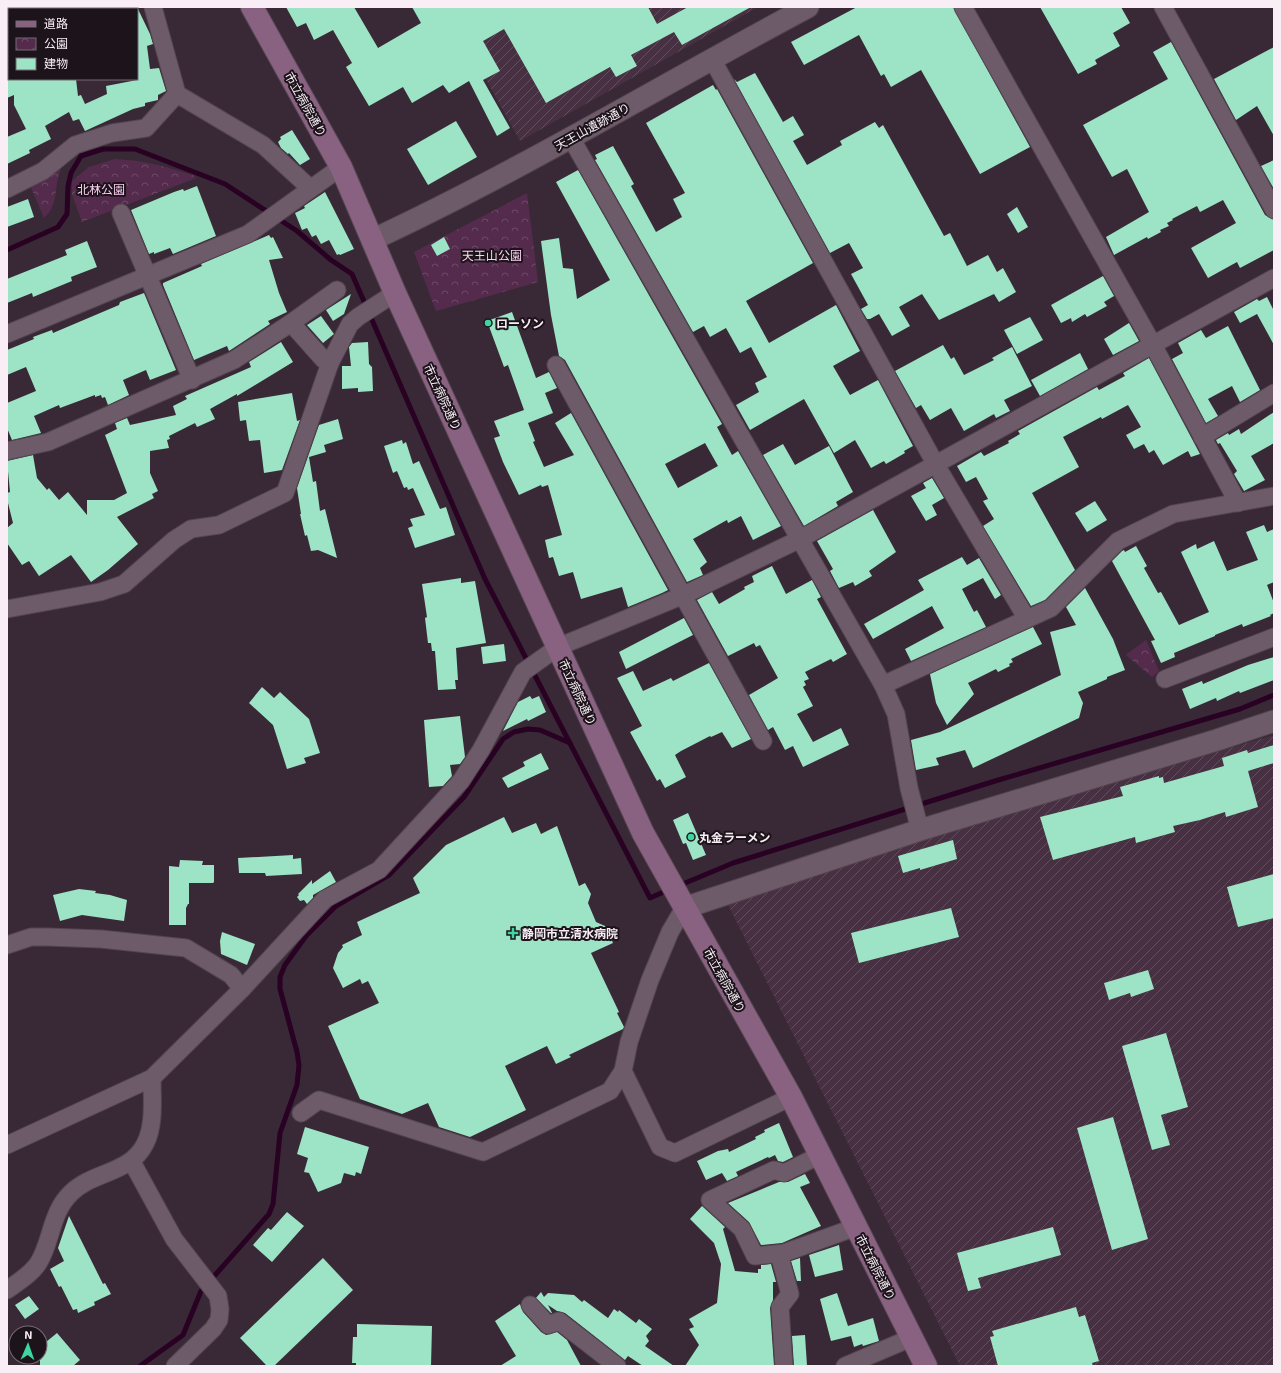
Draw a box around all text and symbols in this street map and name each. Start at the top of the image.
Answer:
legend [8,8,138,80]
text: 道路 [44,16,68,30]
text: 公園 [44,36,68,50]
text: 建物 [44,56,68,70]
street label: 市立病院通り [282,69,330,139]
street label: 天王山遺跡通り [552,100,632,152]
park label: 北林公園 [77,182,125,196]
park label: 天王山公園 [462,248,522,262]
place label: ローソン [496,316,544,330]
marker: ローソン [483,318,493,328]
street label: 市立病院通り [421,361,465,433]
street label: 市立病院通り [556,656,600,728]
place label: 丸金ラーメン [699,830,771,844]
marker: 丸金ラーメン [686,832,696,842]
place label: 静岡市立清水病院 [522,926,618,940]
marker: 静岡市立清水病院 [507,927,519,939]
street label: 市立病院通り [701,945,749,1015]
street label: 市立病院通り [853,1232,899,1302]
north arrow [8,1325,48,1365]
text: N [24,1328,33,1341]

